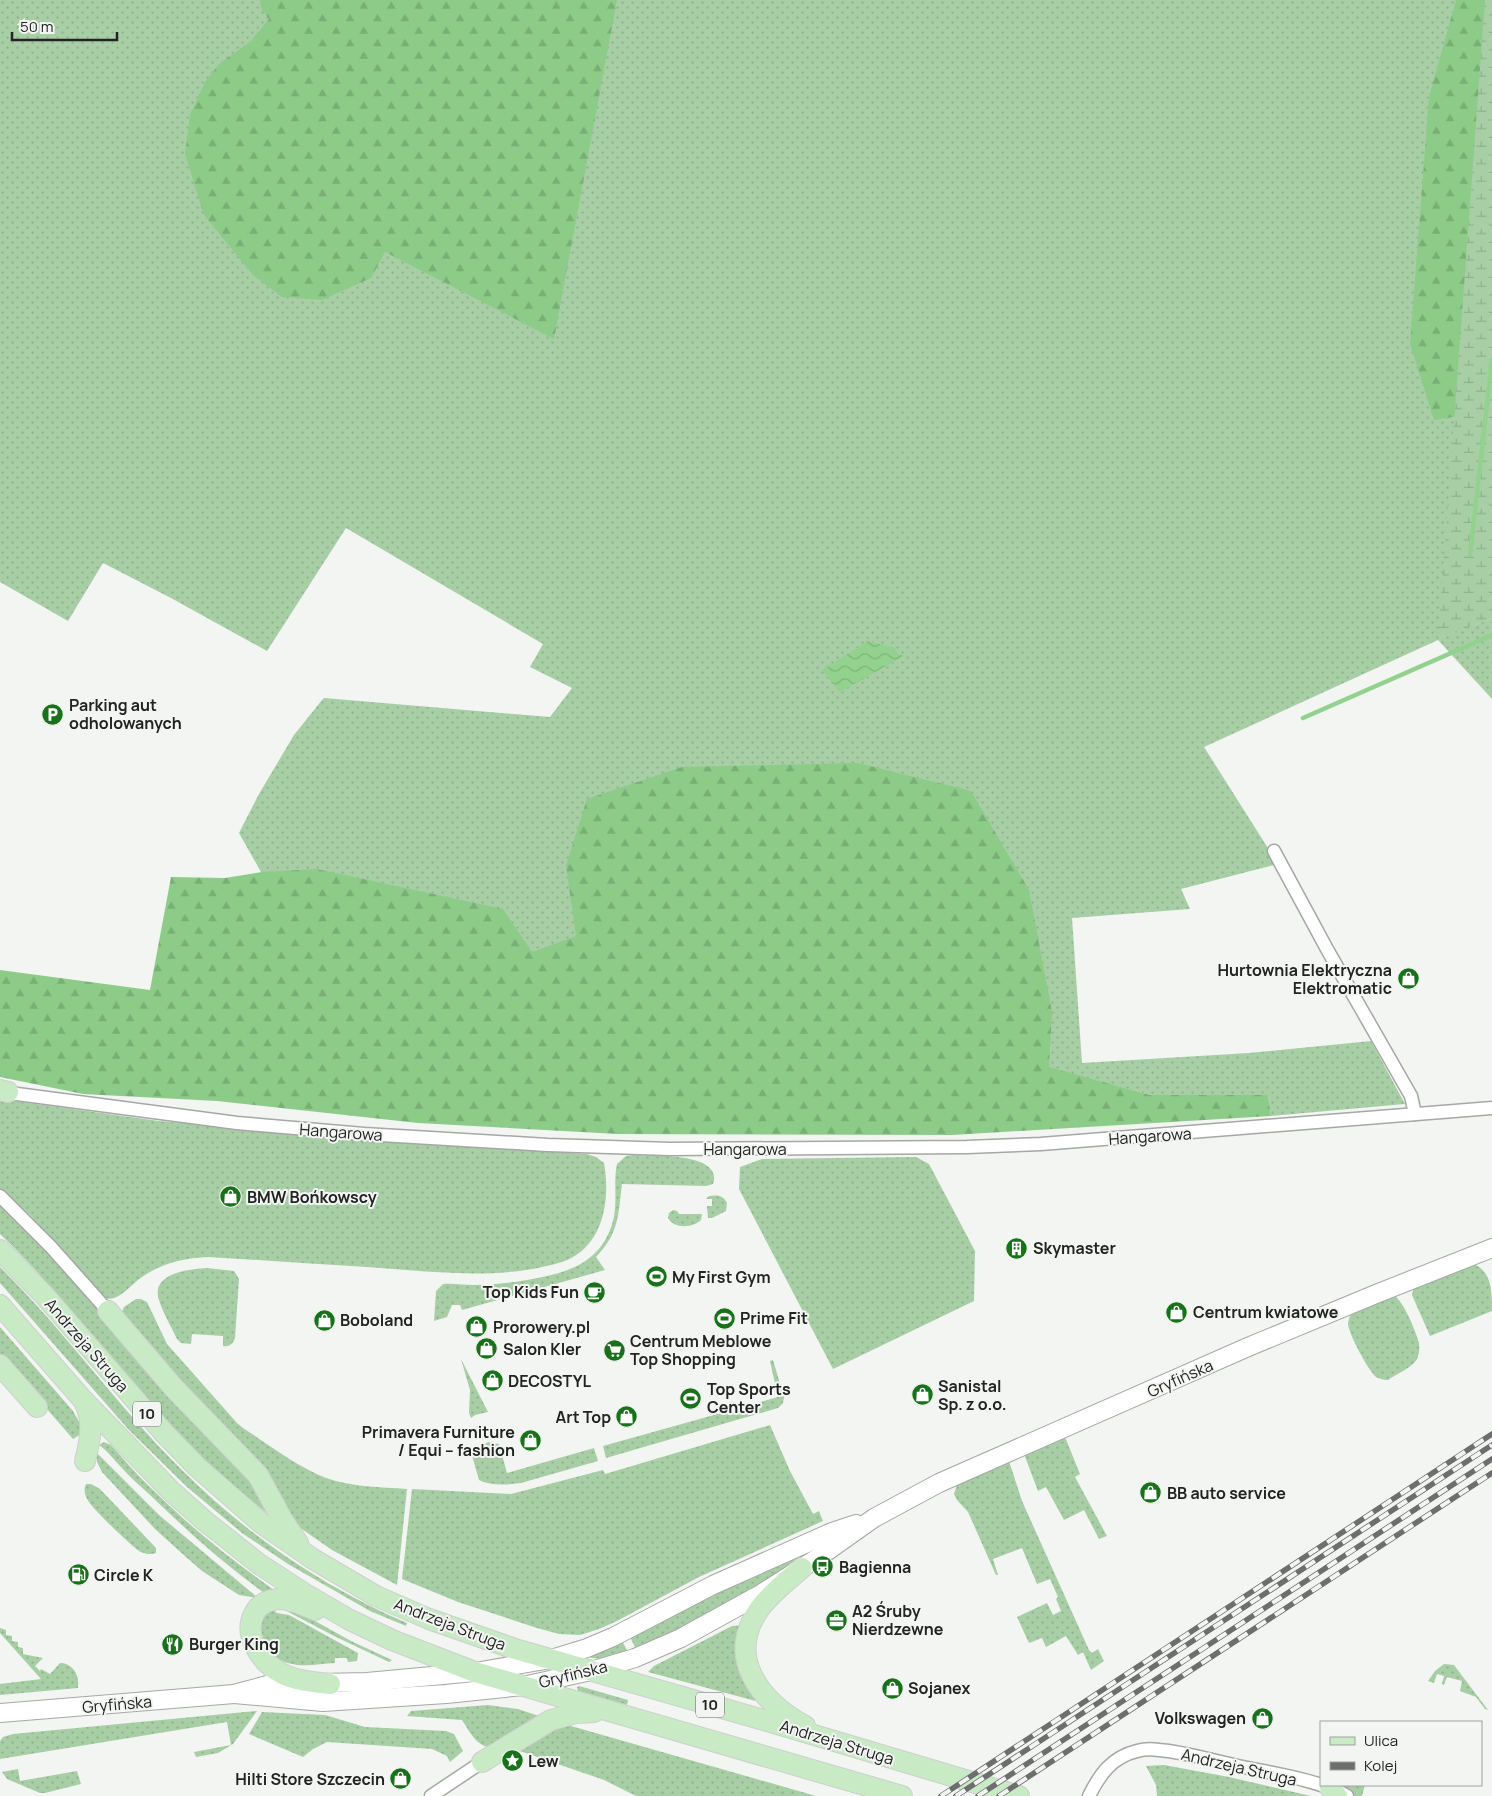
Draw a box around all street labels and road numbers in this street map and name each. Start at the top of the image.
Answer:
street label: Hangarowa [299,1118,383,1146]
street label: Hangarowa [1108,1122,1192,1150]
street label: Hangarowa [703,1138,787,1160]
street label: Andrzeja Struga [40,1293,134,1397]
street label: Gryfińska [1144,1354,1216,1402]
road number: 10 [133,1402,161,1426]
street label: Andrzeja Struga [391,1593,509,1655]
street label: Gryfińska [536,1655,610,1693]
street label: Gryfińska [81,1690,153,1718]
road number: 10 [696,1692,724,1718]
street label: Andrzeja Struga [777,1714,897,1770]
street label: Andrzeja Struga [1179,1743,1299,1791]

